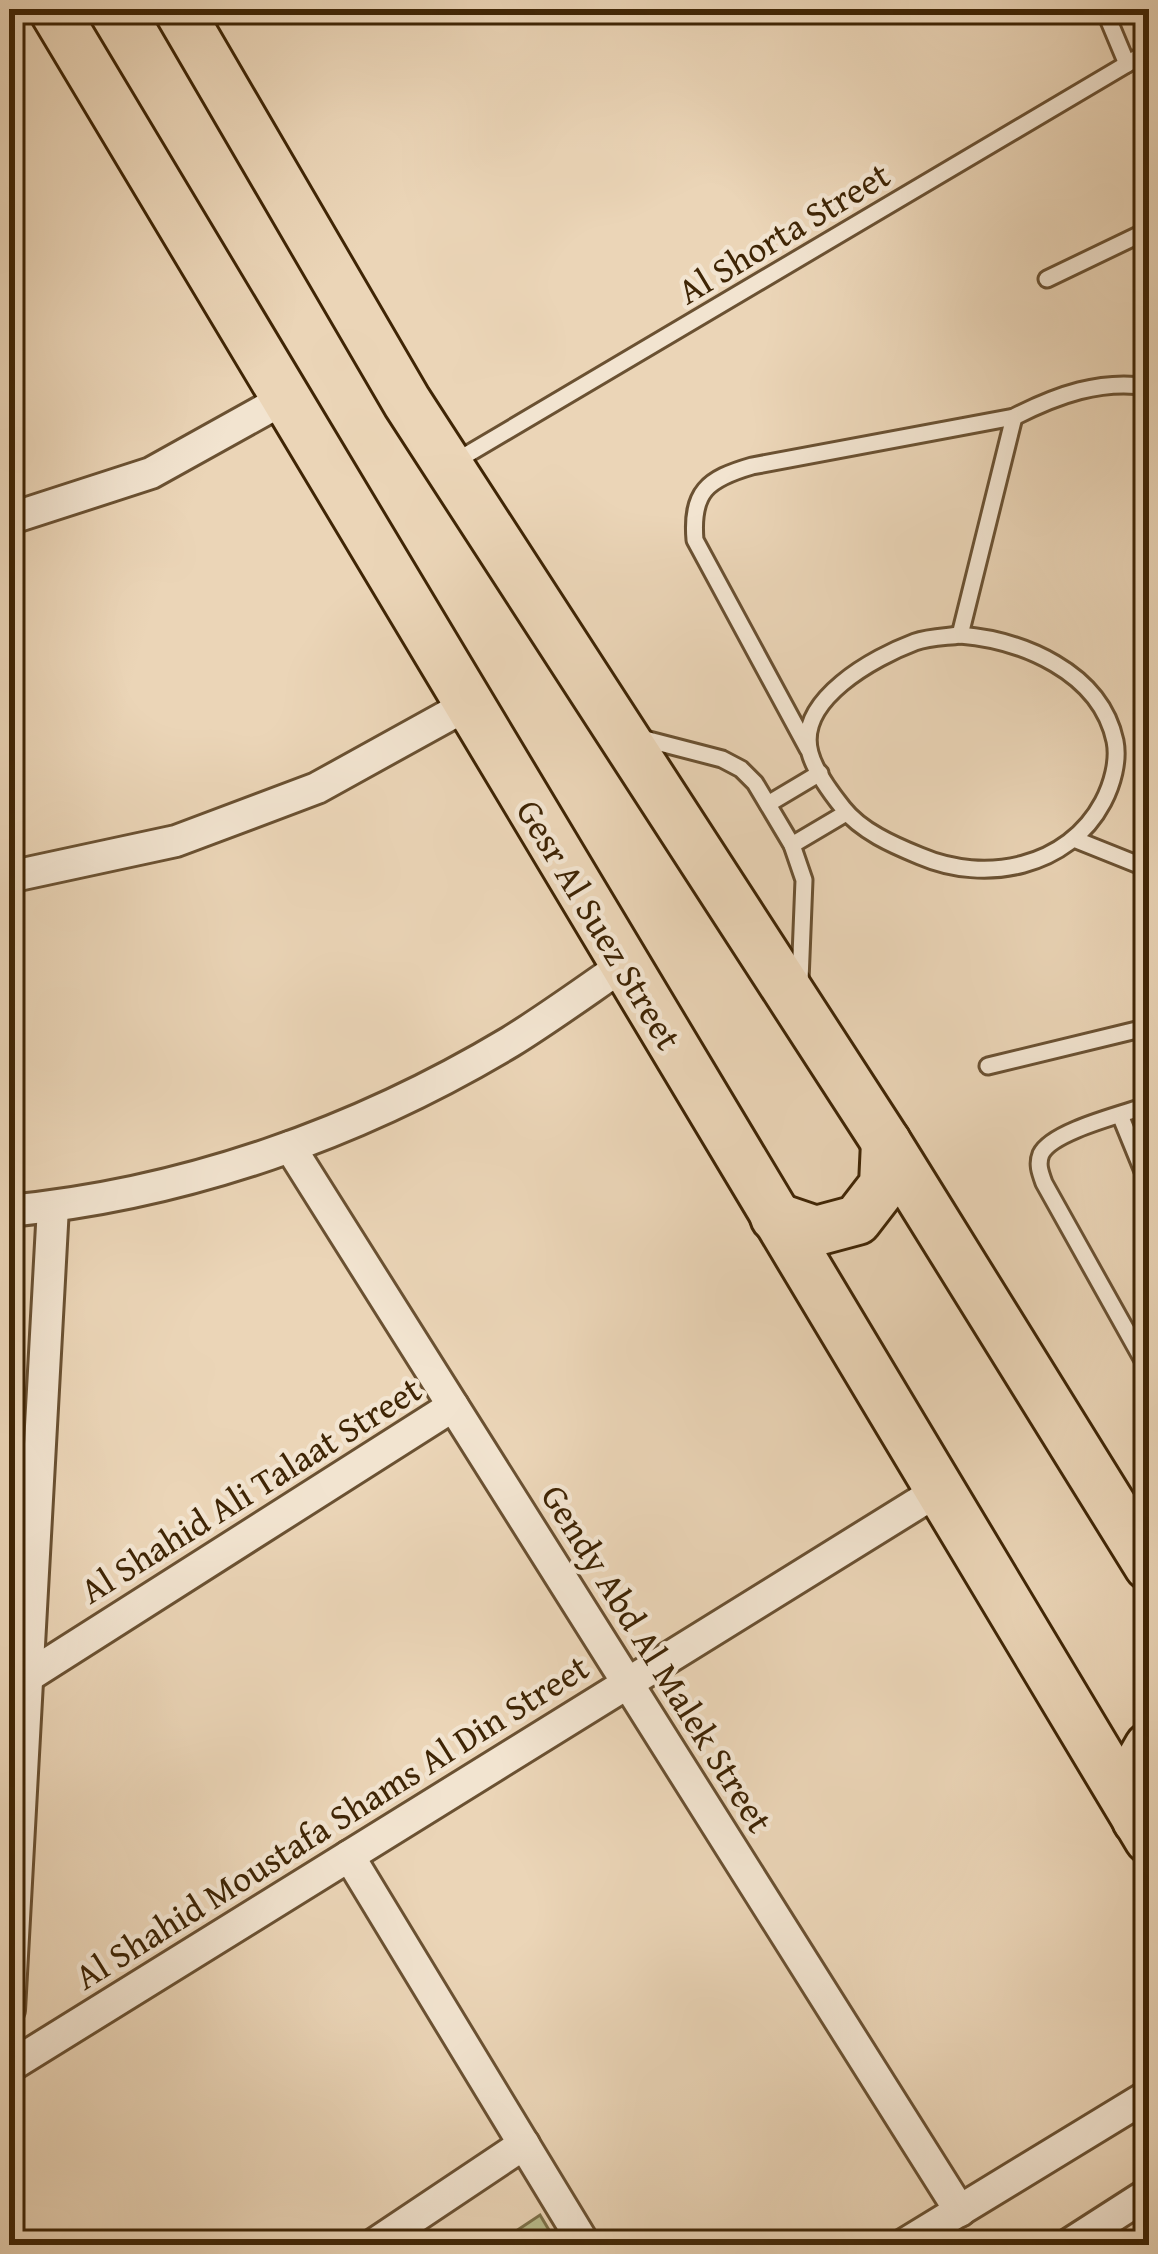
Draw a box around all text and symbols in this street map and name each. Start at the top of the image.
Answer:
street label: Al Shorta Street [667,147,900,316]
street label: Gesr Al Suez Street [504,789,696,1059]
street label: Al Shahid Ali Talaat Street [69,1362,431,1616]
street label: Gendy Abd Al Malek Street [529,1474,787,1843]
street label: Al Shahid Moustafa Shams Al Din Street [64,1640,599,2002]

